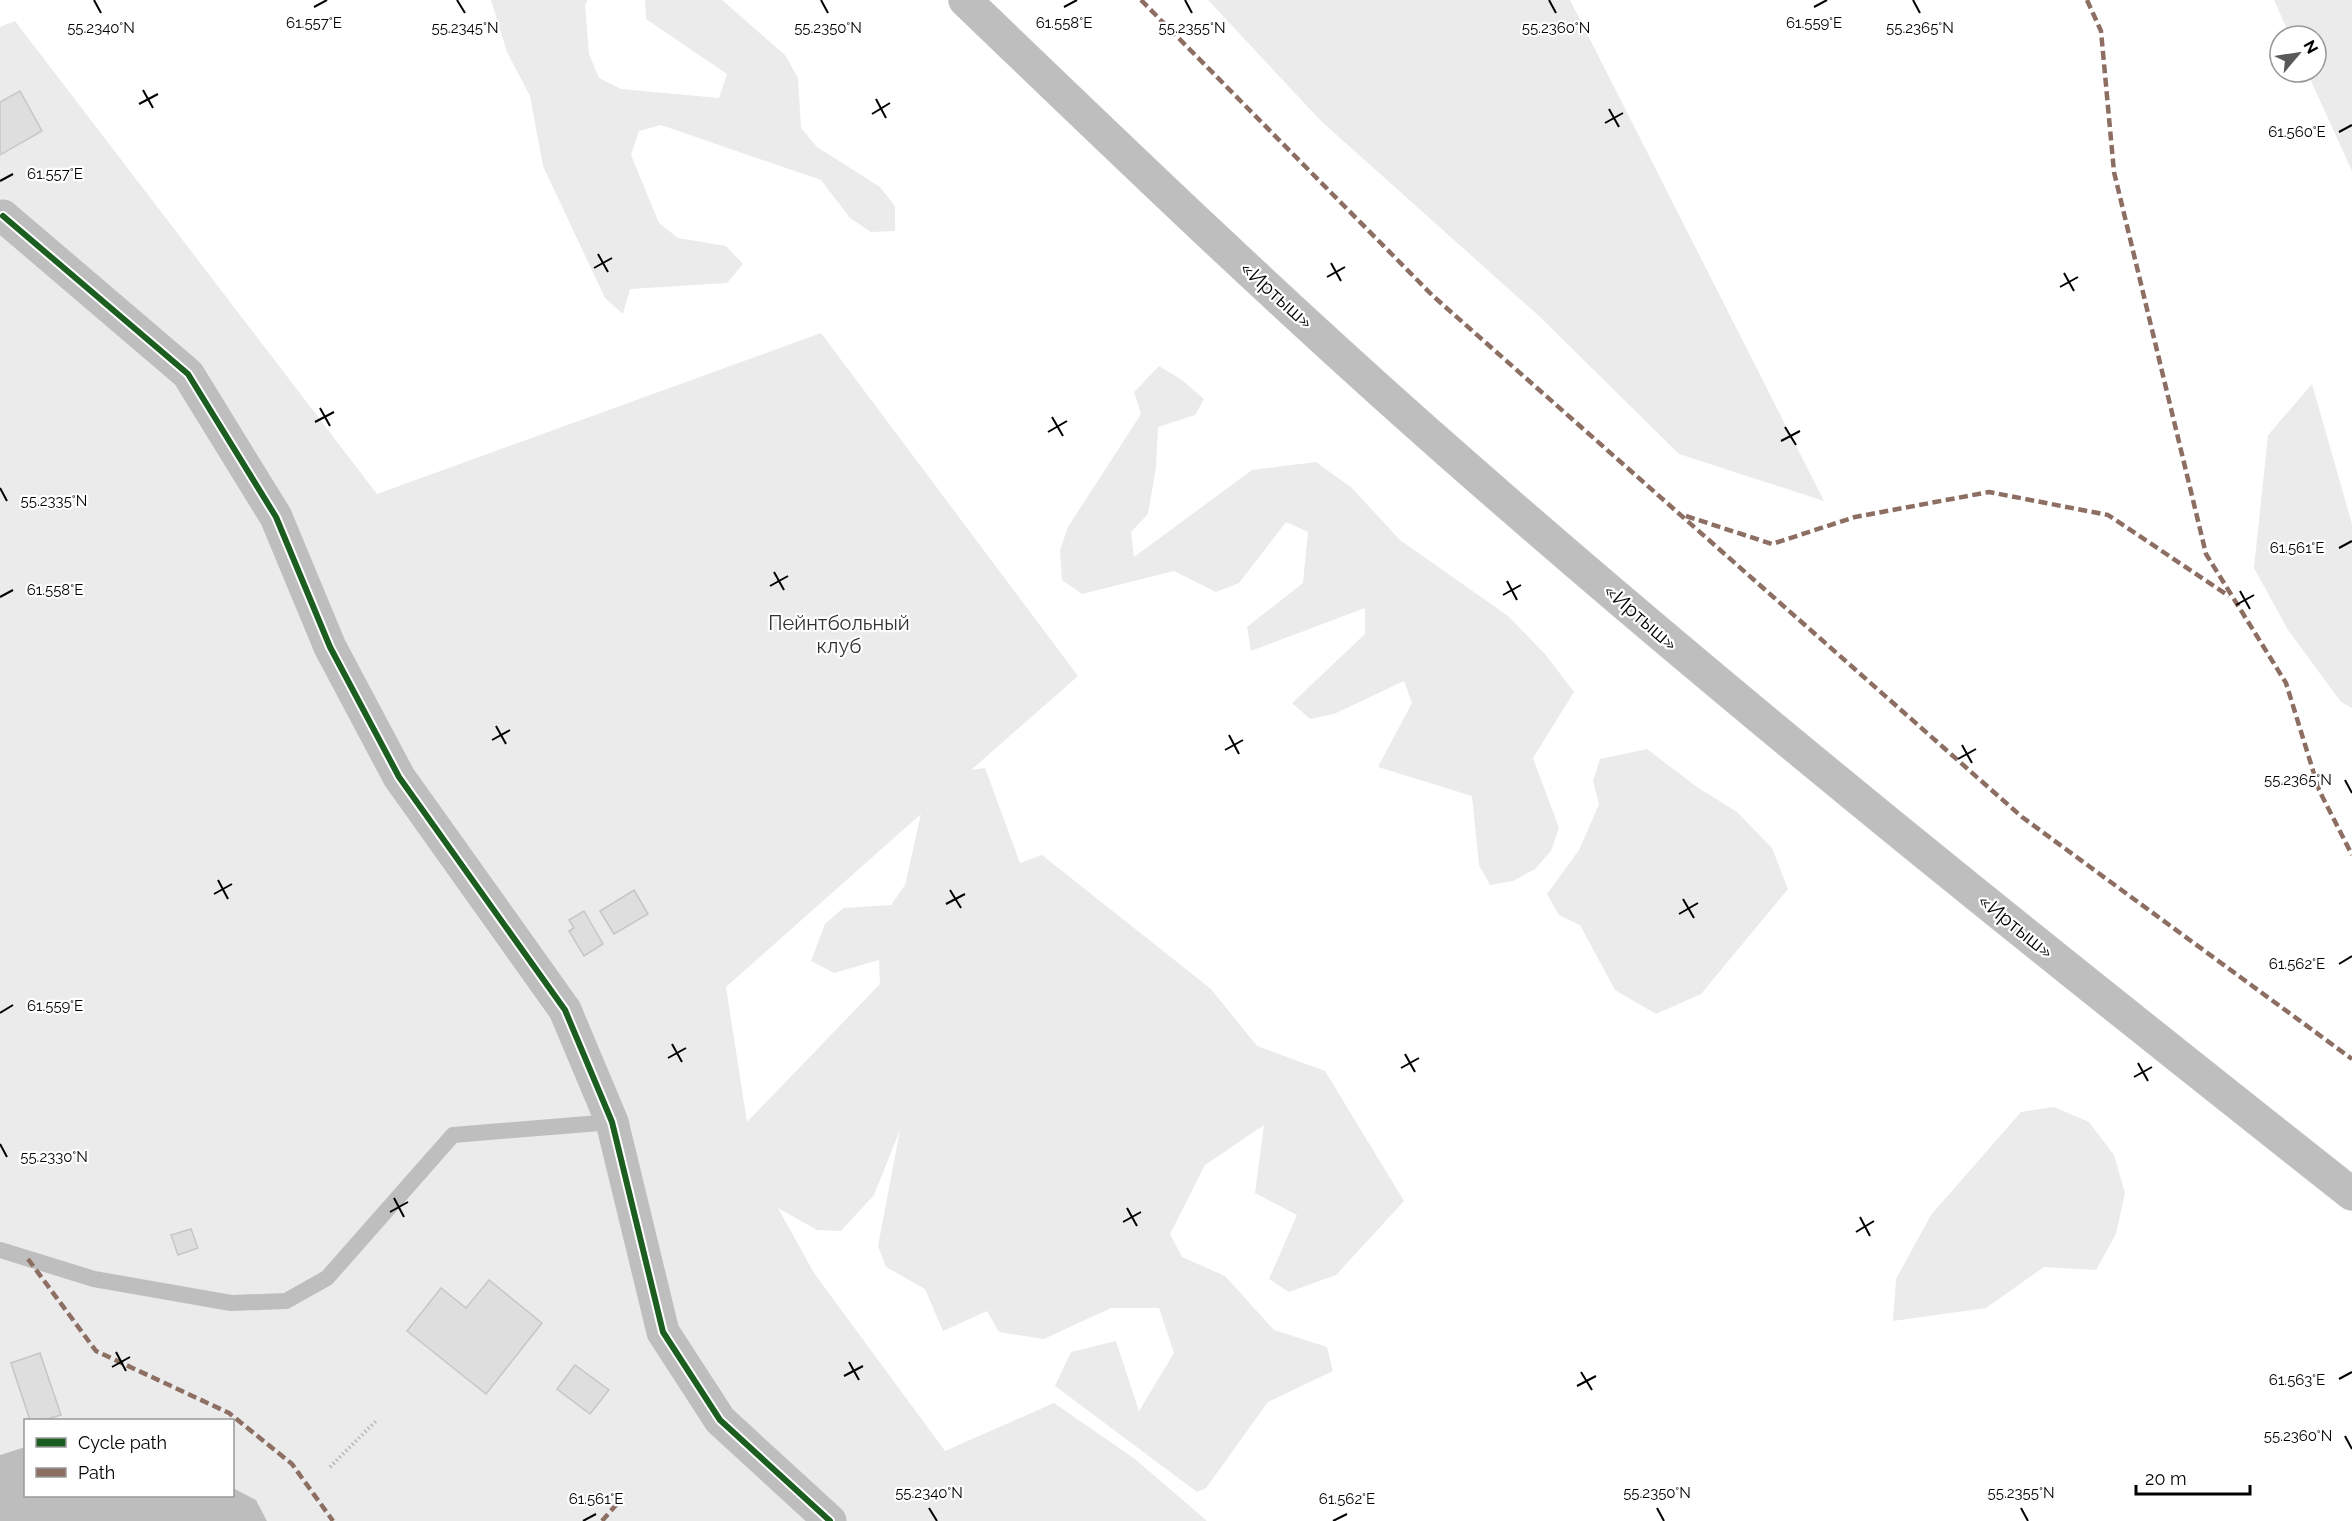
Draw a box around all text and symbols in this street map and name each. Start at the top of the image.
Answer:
text: 61.557°E [286,14,342,32]
text: 61.558°E [1036,14,1092,32]
text: 61.559°E [1786,14,1842,32]
text: 55.2340°N [67,19,135,37]
text: 55.2345°N [432,19,498,37]
text: 55.2350°N [794,19,862,37]
text: 55.2355°N [1159,19,1225,37]
text: 55.2360°N [1522,19,1590,37]
text: 55.2365°N [1886,19,1954,37]
north arrow [2268,24,2328,84]
text: N [2299,37,2322,57]
text: 61.560°E [2268,123,2326,141]
text: 61.557°E [27,165,83,183]
street label: «Иртыш» [1236,256,1318,334]
text: 55.2335°N [21,492,87,510]
text: 61.561°E [2270,539,2324,557]
street label: «Иртыш» [1599,579,1683,655]
text: 61.558°E [27,581,83,599]
park label: Пейнтбольный клуб [768,611,910,658]
text: 55.2365°N [2264,771,2332,789]
street label: «Иртыш» [1974,889,2058,963]
text: 61.562°E [2269,955,2325,973]
text: 61.559°E [27,997,83,1015]
text: 55.2330°N [20,1148,88,1166]
text: 61.563°E [2269,1371,2325,1389]
legend [24,1419,234,1497]
text: 55.2360°N [2264,1427,2332,1445]
text: Cycle path [78,1432,167,1453]
scale bar [2136,1458,2250,1496]
text: Path [78,1462,115,1483]
text: 20 m [2145,1468,2187,1489]
text: 55.2340°N [895,1484,963,1502]
text: 55.2350°N [1623,1484,1691,1502]
text: 55.2355°N [1988,1484,2054,1502]
text: 61.561°E [569,1490,623,1508]
text: 61.562°E [1319,1490,1375,1508]

